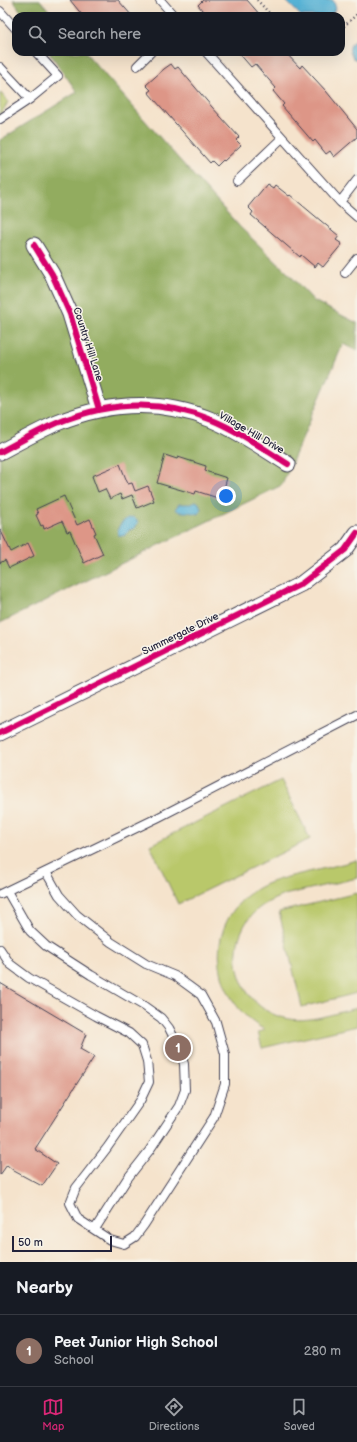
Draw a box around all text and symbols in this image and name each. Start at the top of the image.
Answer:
search box [12,12,345,56]
icon: search [26,23,48,45]
text: Search here [58,25,141,44]
street label: Country Hill Lane [70,306,106,383]
street label: Village Hill Drive [217,409,286,456]
your location [216,486,236,506]
street label: Summergate Drive [140,610,221,658]
pin: 1 [165,1033,191,1063]
scale bar [12,1234,112,1253]
text: 50 m [18,1236,43,1249]
text: Nearby [16,1278,73,1298]
text: Peet Junior High School [54,1333,218,1352]
text: 1 [26,1343,32,1359]
text: 280 m [304,1343,341,1359]
text: School [54,1352,94,1368]
tab: Map [42,1396,64,1433]
tab: Directions [149,1396,199,1433]
tab: Saved [284,1396,315,1433]

